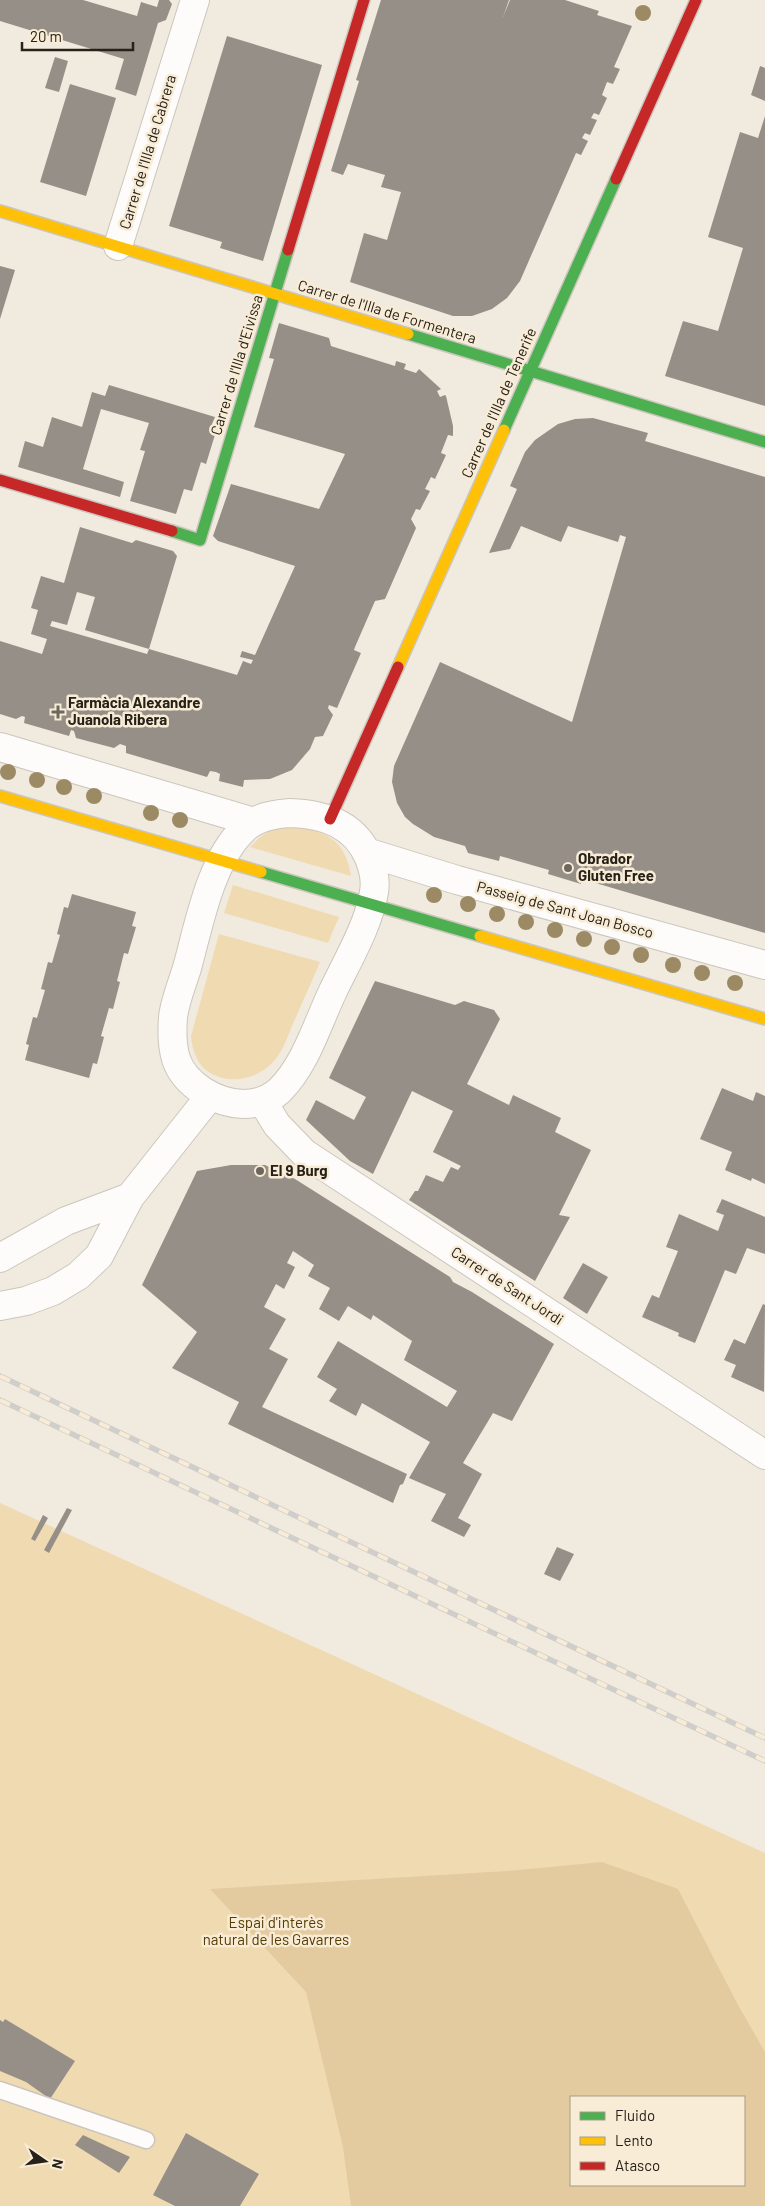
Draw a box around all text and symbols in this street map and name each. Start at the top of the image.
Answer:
scale bar [22,20,134,52]
text: 20 m [30,27,62,45]
street label: Carrer de l'Illa de Cabrera [115,72,179,231]
street label: Carrer de l'Illa de Formentera [296,275,479,347]
street label: Carrer de l'Illa d'Eivissa [206,292,266,437]
street label: Carrer de l'Illa de Tenerife [457,325,539,481]
place label: Farmàcia Alexandre Juanola Ribera [68,693,200,728]
marker: Farmàcia Alexandre Juanola Ribera [52,706,64,718]
place label: Obrador Gluten Free [578,849,654,884]
marker: Obrador Gluten Free [562,862,574,874]
street label: Passeig de Sant Joan Bosco [475,877,655,941]
place label: El 9 Burg [270,1161,328,1179]
marker: El 9 Burg [254,1165,266,1177]
street label: Carrer de Sant Jordi [448,1242,567,1328]
park label: Espai d'interès natural de les Gavarres [203,1913,349,1948]
legend [570,2096,745,2186]
text: Fluido [615,2106,655,2124]
text: Lento [615,2131,653,2149]
north arrow [20,2136,70,2186]
text: Atasco [615,2156,660,2174]
text: N [49,2158,67,2170]

